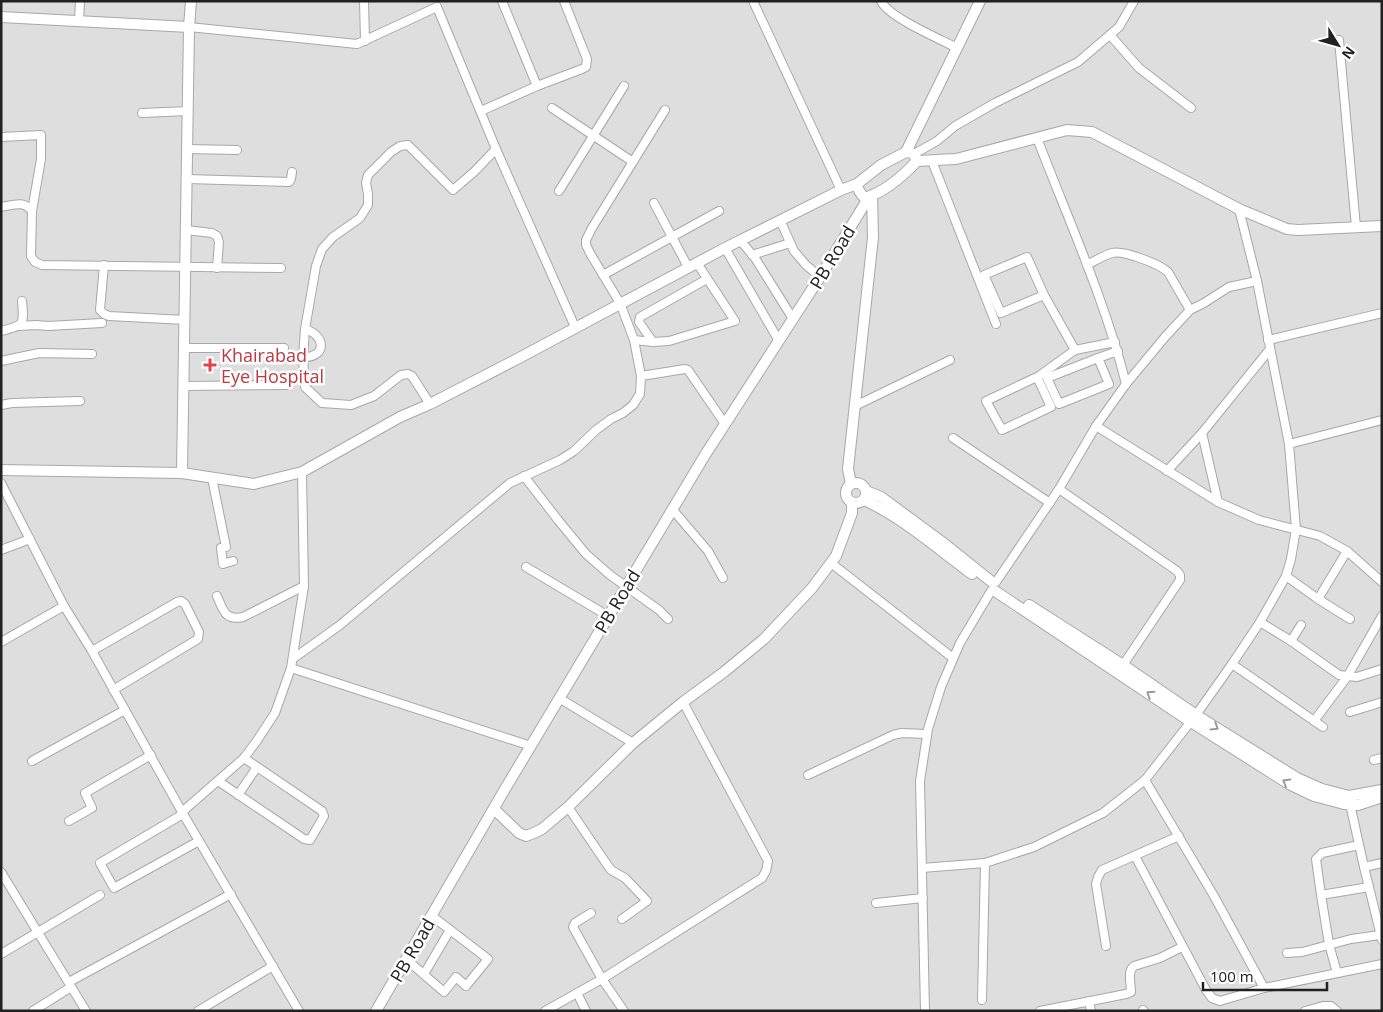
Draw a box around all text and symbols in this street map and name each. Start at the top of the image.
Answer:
north arrow [1313,20,1363,70]
text: N [1338,43,1360,63]
street label: PB Road [804,221,860,293]
place label: Khairabad Eye Hospital [221,343,324,388]
marker: Khairabad Eye Hospital [203,358,217,372]
street label: PB Road [589,565,645,637]
one-way arrow [1146,691,1155,700]
one-way arrow [1210,720,1219,730]
one-way arrow [1283,778,1292,788]
street label: PB Road [384,914,440,986]
scale bar [1203,960,1327,992]
text: 100 m [1210,966,1254,986]

